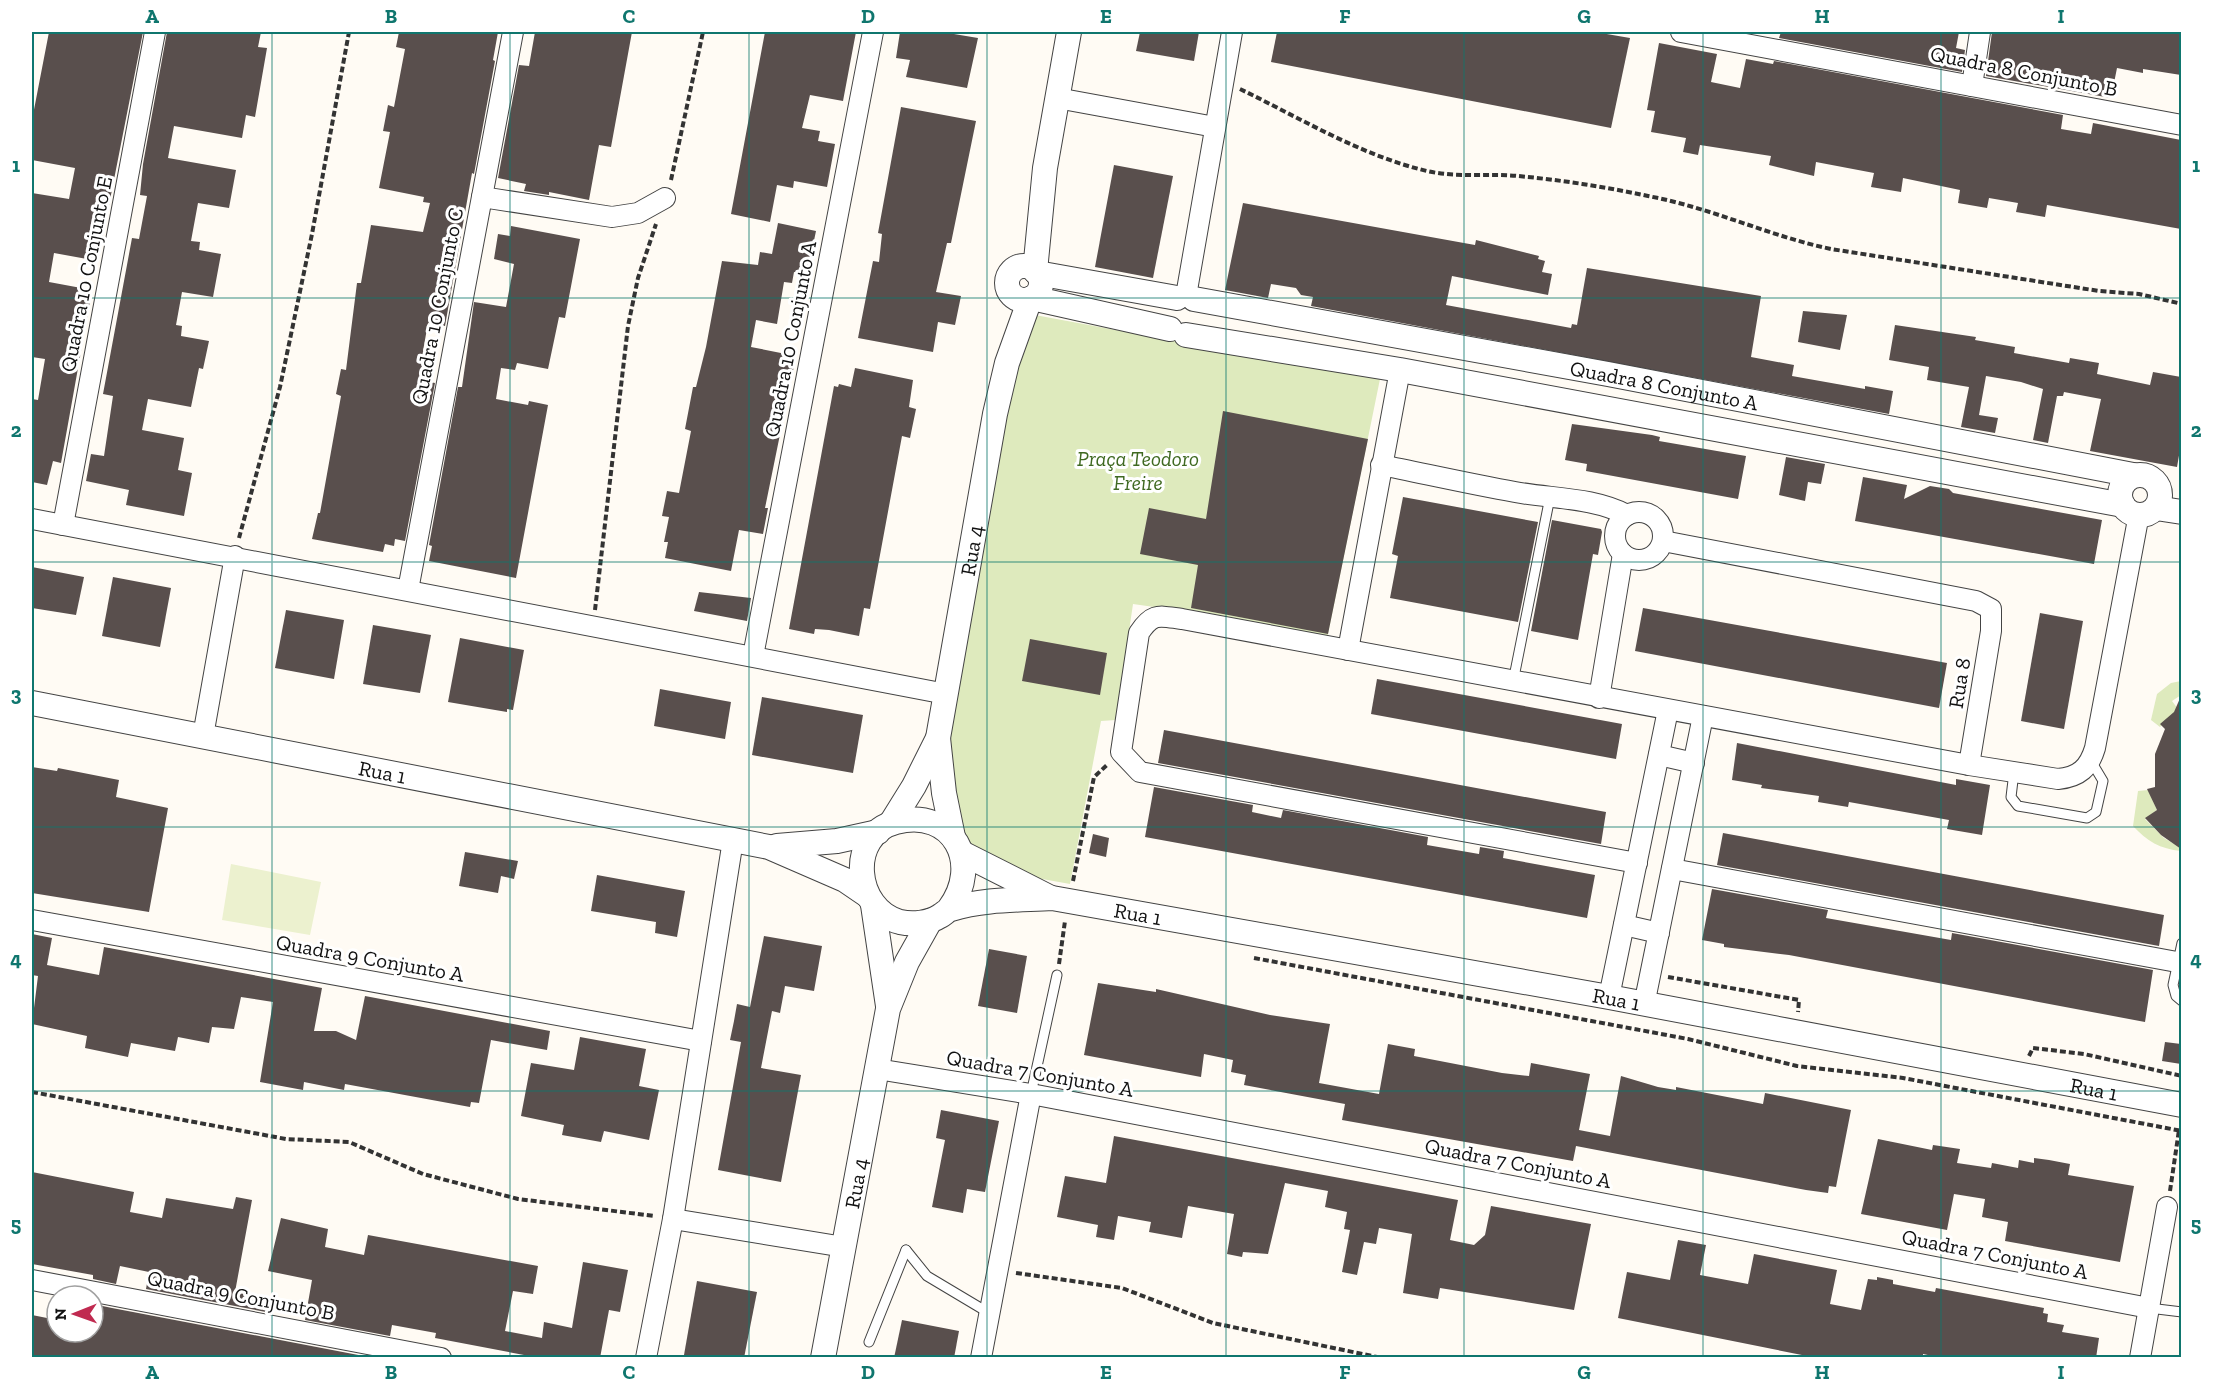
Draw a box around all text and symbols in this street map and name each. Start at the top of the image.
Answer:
text: A [145,4,159,28]
text: B [385,4,397,28]
text: C [623,4,636,28]
text: D [861,4,875,28]
text: E [1100,4,1112,28]
text: F [1339,4,1351,28]
text: G [1577,4,1591,28]
text: H [1814,4,1830,28]
text: I [2057,4,2065,28]
street label: Quadra 8 Conjunto B [1928,41,2120,102]
text: 1 [12,153,20,177]
text: 1 [2192,153,2200,177]
street label: Quadra 10 Conjunto E [55,174,118,374]
street label: Quadra 10 Conjunto C [406,205,469,407]
street label: Quadra 10 Conjunto A [759,238,822,439]
street label: Quadra 8 Conjunto A [1568,355,1761,415]
text: 2 [11,418,22,442]
text: 2 [2191,418,2202,442]
park label: Praça Teodoro Freire [1077,446,1199,495]
street label: Rua 4 [954,523,988,577]
street label: Rua 8 [1943,656,1975,710]
text: 3 [11,682,22,706]
text: 3 [2191,682,2202,706]
street label: Rua 1 [357,755,408,788]
street label: Rua 1 [1112,897,1164,930]
street label: Quadra 9 Conjunto A [274,929,466,988]
text: 4 [10,947,22,971]
text: 4 [2190,947,2202,971]
street label: Rua 1 [1591,982,1642,1015]
street label: Quadra 7 Conjunto A [945,1044,1136,1103]
street label: Rua 1 [2068,1072,2120,1105]
street label: Quadra 7 Conjunto A [1423,1133,1614,1194]
street label: Rua 4 [839,1156,873,1210]
text: 5 [11,1212,21,1236]
text: 5 [2191,1212,2201,1236]
street label: Quadra 7 Conjunto A [1900,1224,2091,1285]
street label: Quadra 9 Conjunto B [145,1265,337,1326]
north arrow [45,1284,105,1344]
text: N [51,1308,70,1321]
text: A [145,1360,159,1384]
text: B [385,1360,397,1384]
text: C [623,1360,636,1384]
text: D [861,1360,875,1384]
text: E [1100,1360,1112,1384]
text: F [1339,1360,1351,1384]
text: G [1577,1360,1591,1384]
text: H [1814,1360,1830,1384]
text: I [2057,1360,2065,1384]

